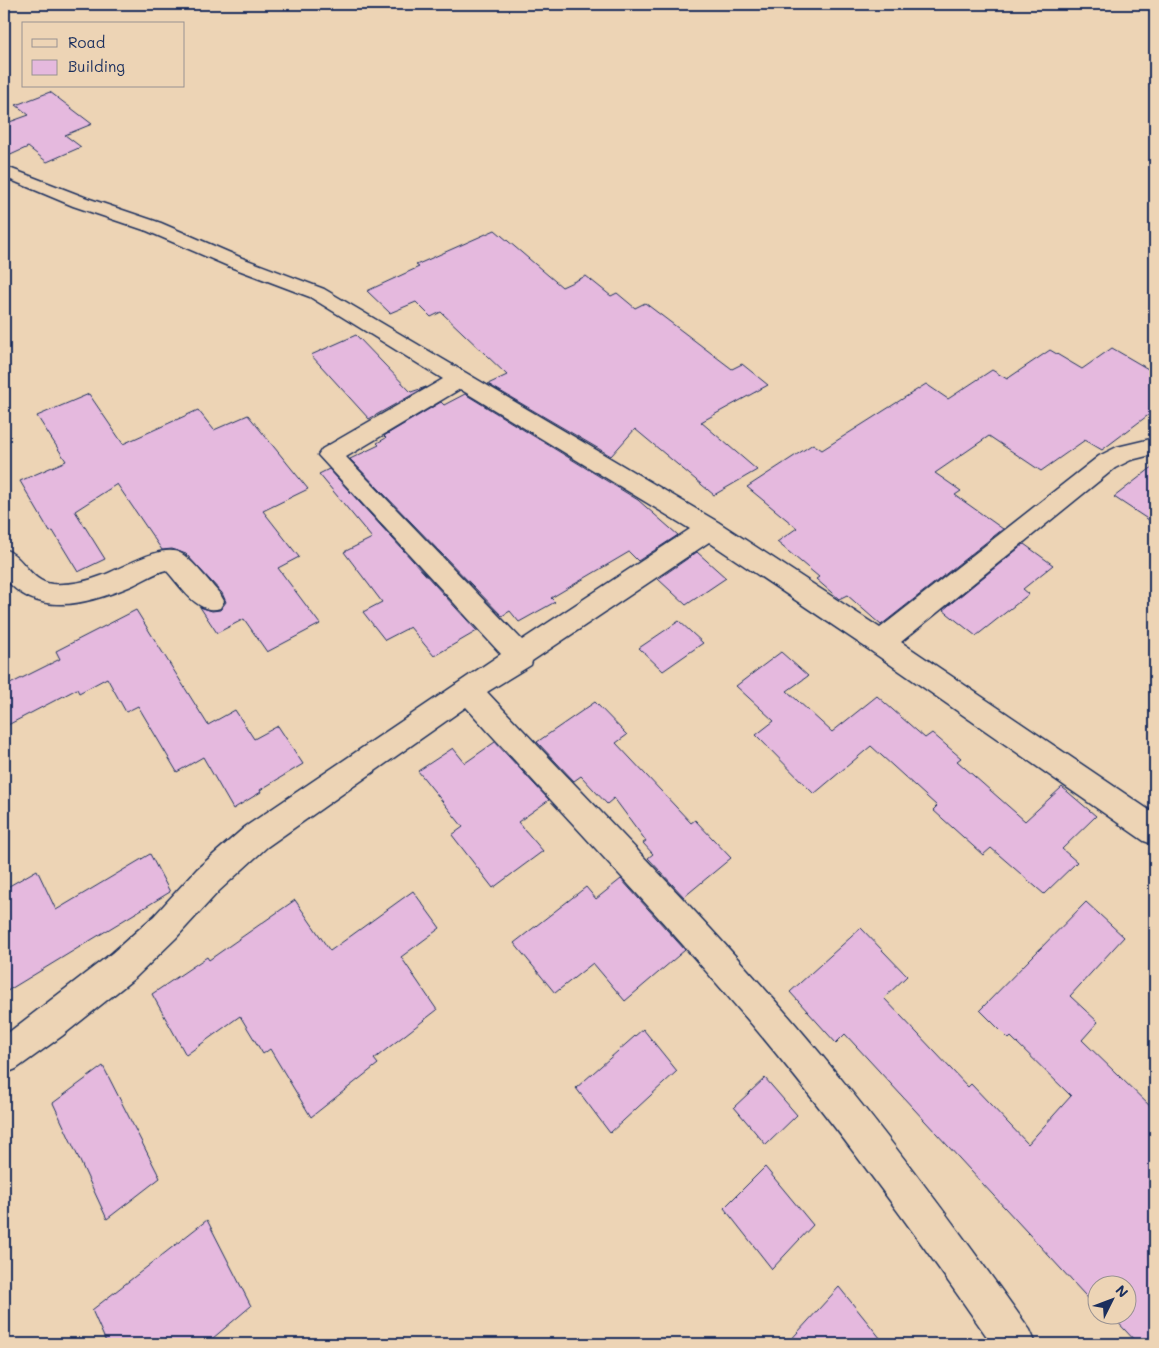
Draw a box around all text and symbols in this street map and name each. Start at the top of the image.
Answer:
legend [22,22,185,88]
text: Road [68,32,105,52]
text: Building [68,56,125,76]
north arrow [1086,1276,1136,1326]
text: N [1111,1281,1133,1301]

